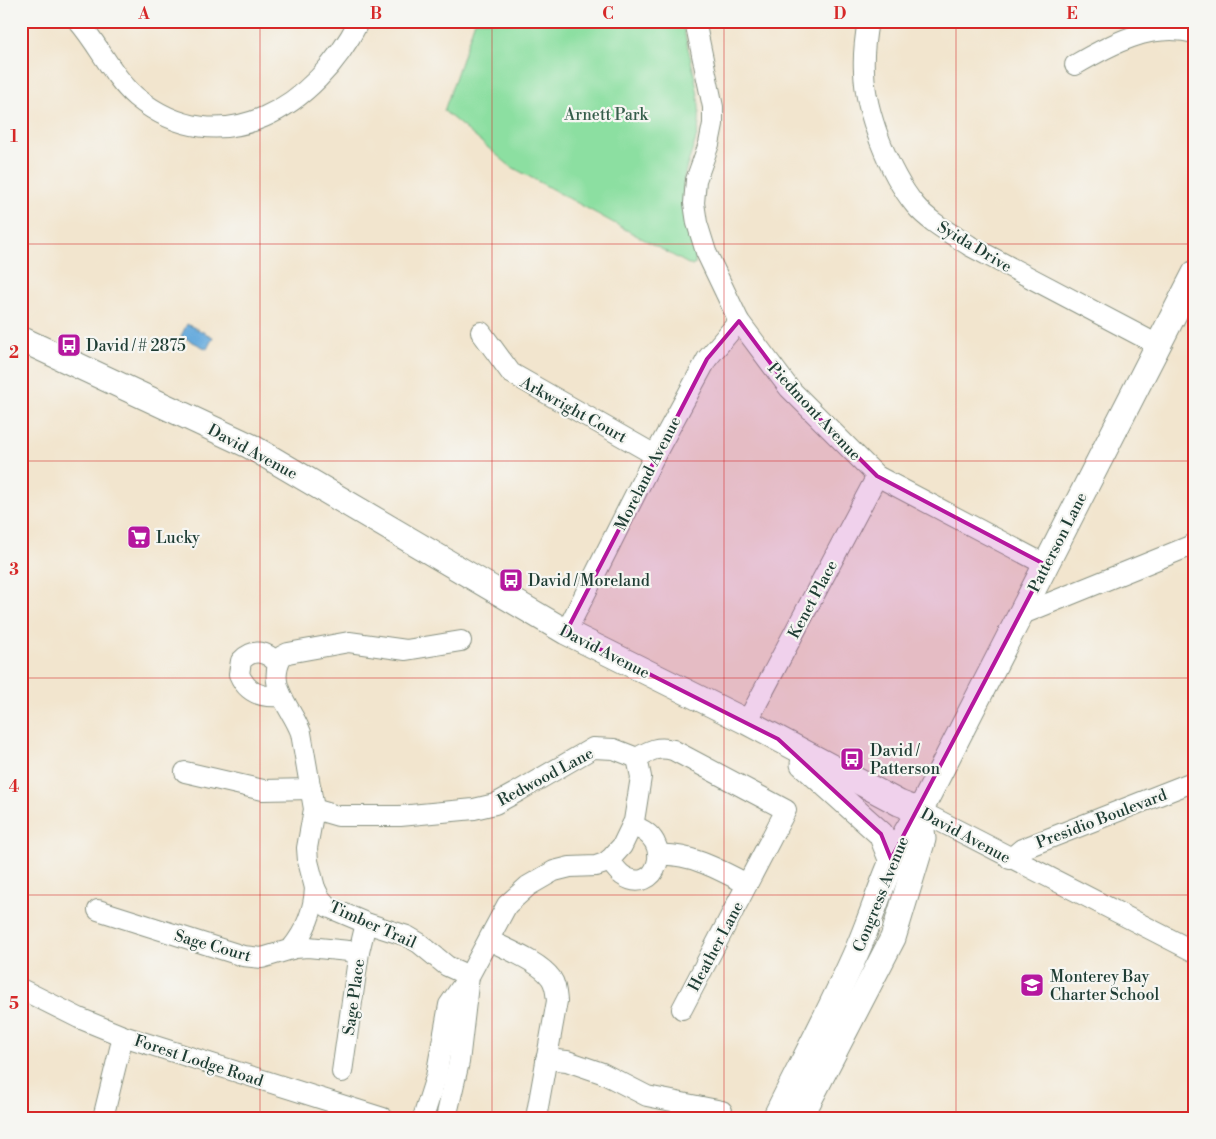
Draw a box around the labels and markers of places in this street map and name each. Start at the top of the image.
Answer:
bus stop icon: David / # 2875 [56,332,82,358]
place label: David / # 2875 [86,336,186,356]
supermarket icon: Lucky [126,524,152,550]
place label: Lucky [156,528,200,548]
bus stop icon: David / Moreland [498,567,524,593]
place label: David / Moreland [528,571,650,591]
place label: David / Patterson [870,741,940,779]
bus stop icon: David / Patterson [839,746,865,772]
place label: Monterey Bay Charter School [1050,967,1159,1005]
school or university icon: Monterey Bay Charter School [1019,972,1045,998]

